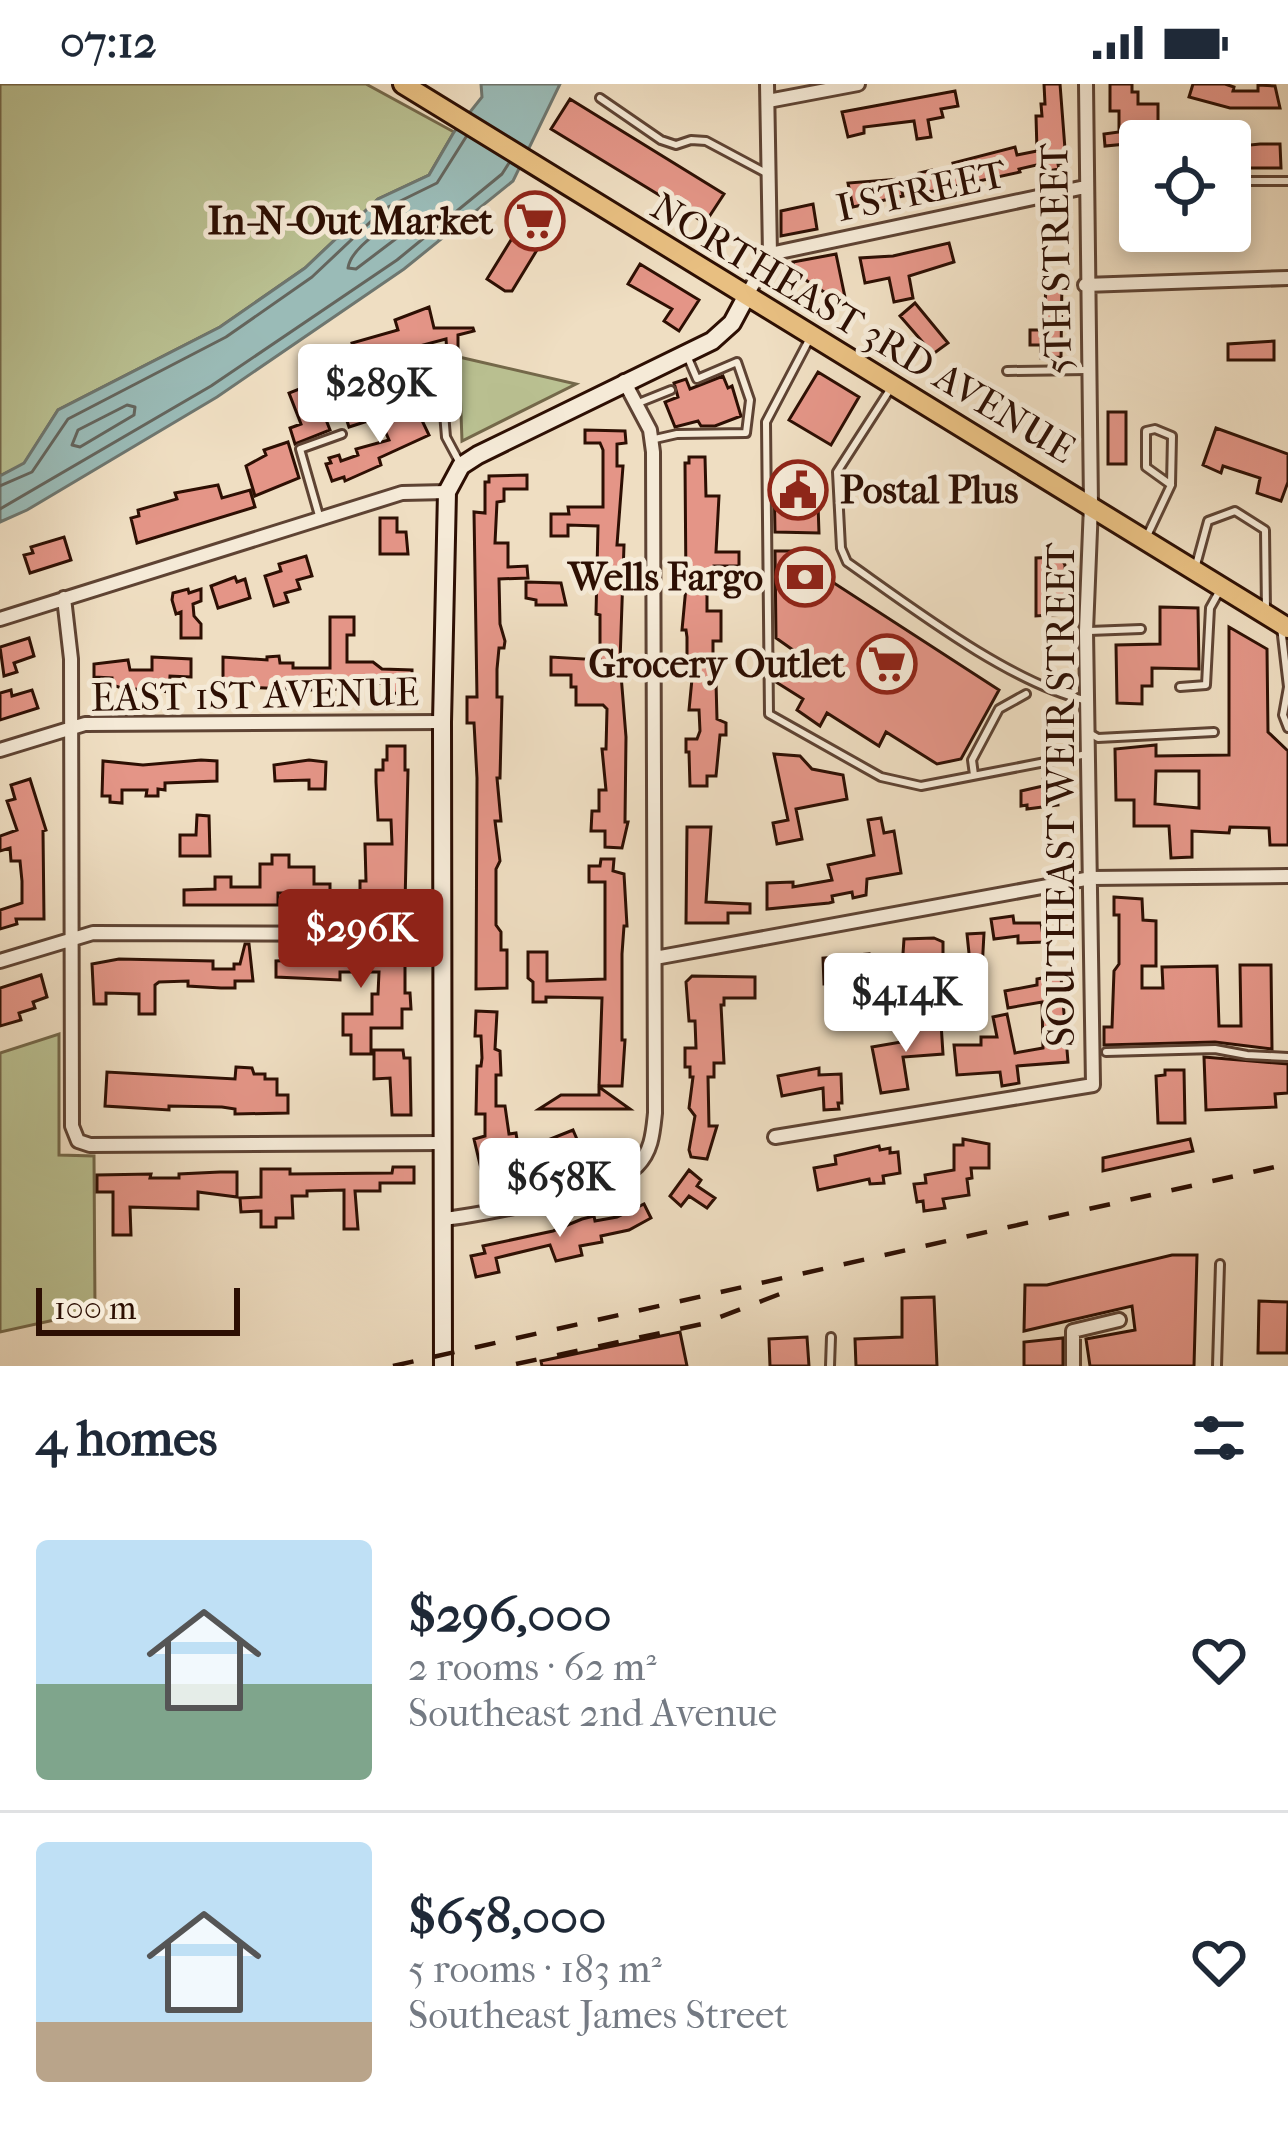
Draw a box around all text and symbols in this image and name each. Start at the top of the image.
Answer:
text: 07:12 [60,16,157,69]
map controls [1119,120,1251,252]
button: locate [1119,120,1251,252]
street label: 5TH STREET [1031,142,1081,375]
street label: I STREET [832,150,1011,231]
street label: NORTHEAST 3RD AVENUE [643,183,1083,473]
supermarket icon: In-N-Out Market [504,190,566,252]
place label: In-N-Out Market [208,198,494,244]
pin: $289K [296,344,464,446]
text: $289K [325,360,435,406]
public building icon: Postal Plus [767,459,829,521]
place label: Postal Plus [840,467,1018,513]
street label: SOUTHEAST WEIR STREET [1038,542,1084,1047]
bank icon: Wells Fargo [774,546,836,608]
place label: Wells Fargo [566,554,763,600]
supermarket icon: Grocery Outlet [856,633,918,695]
place label: Grocery Outlet [589,641,846,687]
street label: EAST 1ST AVENUE [90,669,420,721]
pin: $296K [277,889,445,991]
text: $296K [305,905,417,951]
pin: $414K [822,953,990,1055]
text: $414K [851,969,961,1015]
pin: $658K [476,1138,644,1240]
text: $658K [506,1154,614,1200]
scale bar [36,1282,240,1335]
text: 100 m [54,1289,137,1328]
icon: filters [1186,1405,1252,1471]
text: 4 homes [36,1408,217,1468]
text: $296,000 [408,1584,612,1644]
icon: home [132,1588,276,1732]
icon: heart [1186,1627,1252,1693]
text: 2 rooms · 62 m² [408,1644,657,1690]
text: Southeast 2nd Avenue [408,1690,777,1736]
text: $658,000 [408,1886,606,1946]
icon: home [132,1890,276,2034]
icon: heart [1186,1929,1252,1995]
text: 5 rooms · 183 m² [408,1946,662,1992]
text: Southeast James Street [408,1992,788,2038]

